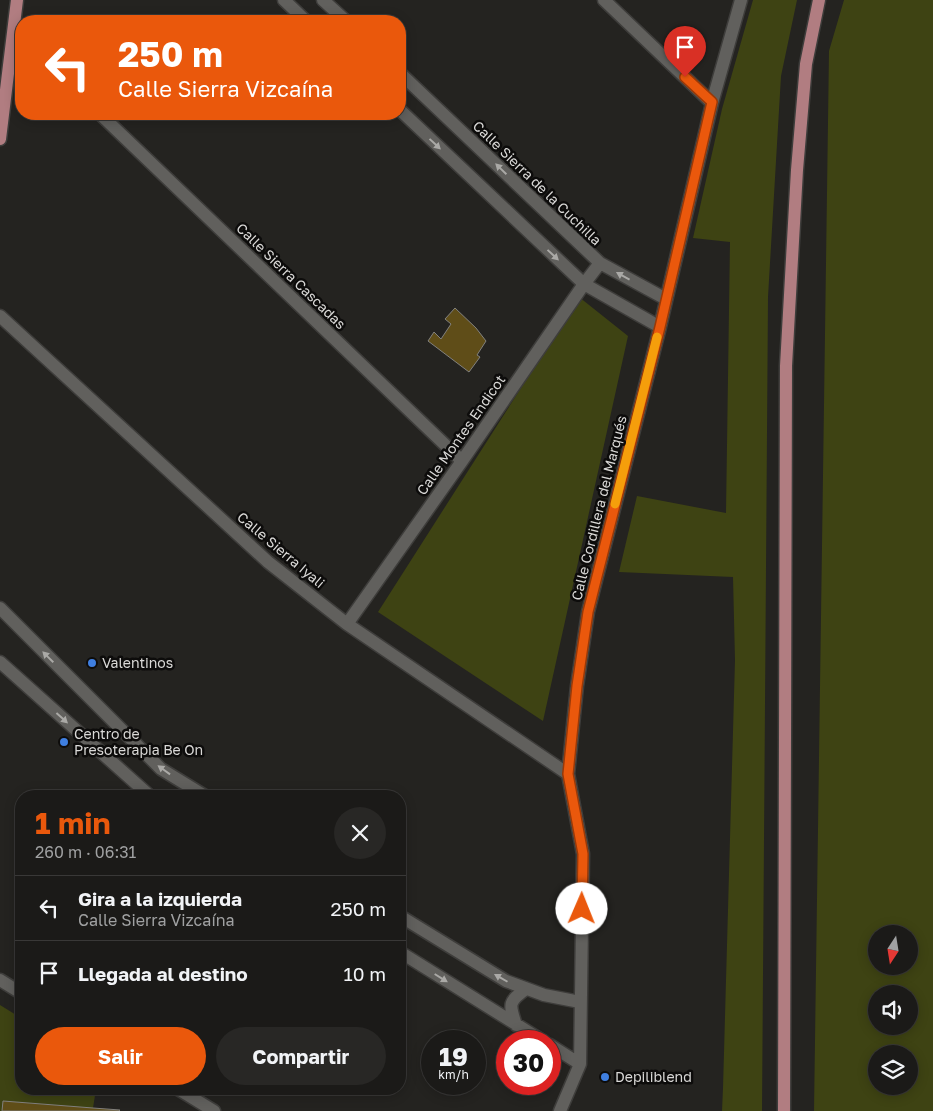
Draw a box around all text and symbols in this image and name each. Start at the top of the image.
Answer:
pin [664,26,706,77]
text: 250 m [118,33,223,75]
icon: arrive [671,33,699,61]
icon: left [35,35,100,100]
text: Calle Sierra Vizcaína [118,75,333,102]
street label: Calle Sierra de la Cuchilla [470,117,605,248]
one-way arrow [429,138,441,150]
one-way arrow [496,163,508,175]
street label: Calle Sierra Cascadas [233,219,349,332]
one-way arrow [547,249,559,261]
one-way arrow [616,271,630,280]
street label: Calle Montes Endicot [413,371,508,498]
street label: Calle Cordillera del Marqués [567,414,630,602]
street label: Calle Sierra Iyali [234,508,328,591]
one-way arrow [42,651,54,663]
place label: Valentinos [102,654,173,671]
marker: Valentinos [86,657,98,669]
one-way arrow [56,712,68,724]
place label: Centro de Presoterapia Be On [74,725,203,758]
marker: Centro de Presoterapia Be On [58,736,70,748]
one-way arrow [157,765,171,775]
text: 1 min [35,805,111,841]
button: close [334,807,386,859]
text: 260 m · 06:31 [35,842,136,862]
position arrow [555,882,607,934]
text: Gira a la izquierda [78,887,242,910]
icon: left [35,894,63,922]
text: 250 m [331,897,386,920]
text: Calle Sierra Vizcaína [78,910,235,930]
north arrow [868,925,918,975]
map controls [868,925,918,1095]
icon: arrive [35,959,63,987]
text: Llegada al destino [78,962,248,985]
text: 10 m [343,962,386,985]
one-way arrow [435,973,448,983]
one-way arrow [493,974,508,982]
button: sound [868,985,918,1035]
button: Salir [35,1027,206,1085]
button: Compartir [216,1027,386,1085]
speed limit sign: 30 [496,1030,561,1095]
text: 19 [439,1041,468,1072]
button: layers [868,1045,918,1095]
text: km/h [438,1067,469,1082]
place label: Depiliblend [615,1068,692,1085]
marker: Depiliblend [599,1071,611,1083]

